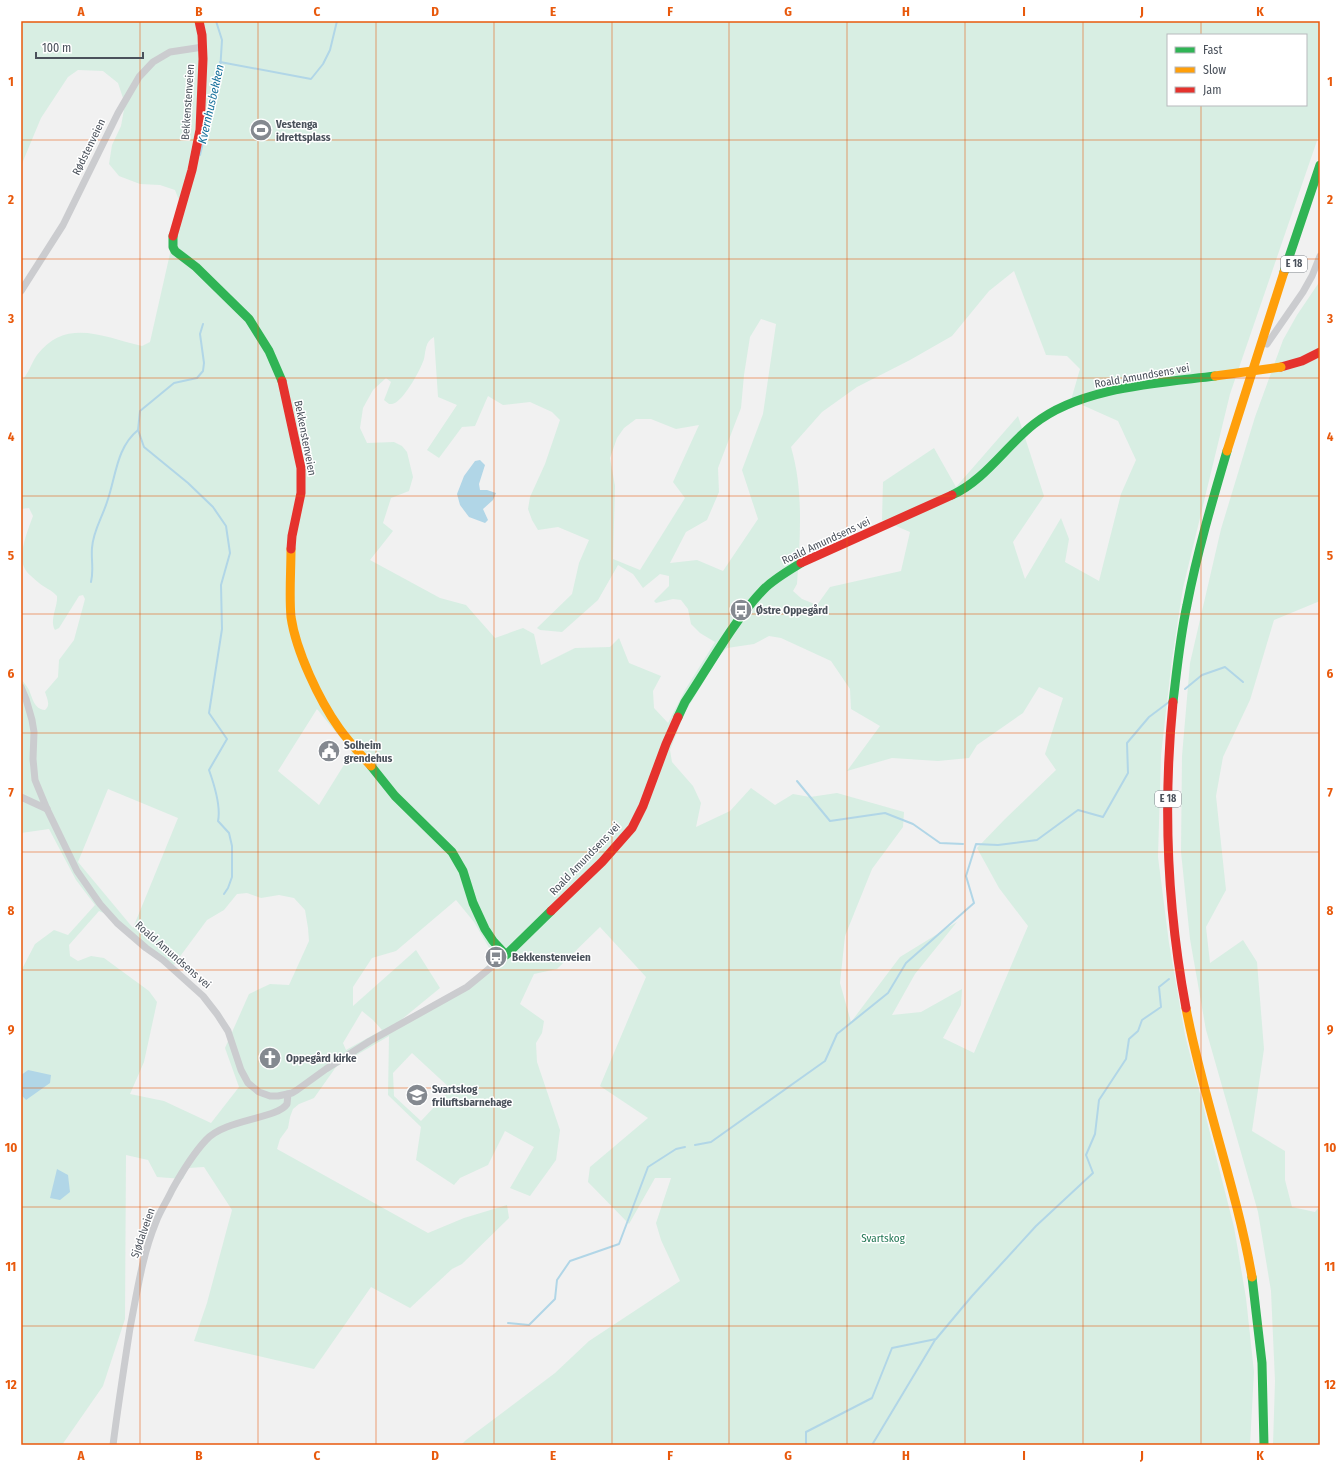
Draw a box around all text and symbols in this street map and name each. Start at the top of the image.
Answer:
text: A [76,4,85,19]
text: B [195,4,203,19]
text: C [314,4,321,19]
text: D [431,4,439,19]
text: E [550,4,556,19]
text: F [667,4,673,19]
text: G [784,4,792,19]
text: H [902,4,910,19]
text: I [1022,4,1026,19]
text: J [1139,4,1144,19]
text: K [1256,4,1264,19]
scale bar [36,34,143,60]
legend [1167,34,1307,106]
text: 100 m [42,41,71,55]
text: Fast [1203,43,1222,57]
street label: Bekkenstenveien [179,63,197,141]
water label: Kvernhusbekken [195,63,227,145]
text: Slow [1203,63,1226,77]
text: 1 [8,74,14,89]
text: 1 [1327,74,1333,89]
text: Jam [1203,83,1221,97]
street label: Rødstenveien [70,117,108,177]
sports icon: Vestenga idrettsplass [248,117,274,143]
place label: Vestenga idrettsplass [275,118,331,144]
text: 2 [7,192,14,207]
text: 2 [1326,192,1333,207]
road number: E 18 [1281,256,1307,272]
text: 3 [7,311,14,326]
text: 3 [1326,311,1333,326]
street label: Roald Amundsens vei [1094,361,1191,391]
street label: Bekkenstenveien [291,399,319,477]
text: 4 [8,429,15,444]
text: 4 [1327,429,1334,444]
street label: Roald Amundsens vei [780,515,872,567]
text: 5 [8,548,14,563]
text: 5 [1327,548,1333,563]
bus stop icon: Østre Oppegård [728,597,754,623]
place label: Østre Oppegård [756,604,828,617]
text: 6 [8,666,15,681]
text: 6 [1327,666,1334,681]
public building icon: Solheim grendehus [316,738,342,764]
place label: Solheim grendehus [344,739,393,765]
text: 7 [8,785,14,800]
text: 7 [1327,785,1333,800]
road number: E 18 [1155,791,1181,807]
street label: Roald Amundsens vei [547,820,623,898]
text: 8 [8,903,15,918]
text: 8 [1327,903,1334,918]
street label: Roald Amundsens vei [132,919,214,992]
bus stop icon: Bekkenstenveien [483,944,509,970]
place label: Bekkenstenveien [512,951,591,964]
text: 9 [8,1022,15,1037]
text: 9 [1327,1022,1334,1037]
church icon: Oppegård kirke [257,1045,283,1071]
place label: Oppegård kirke [286,1052,357,1065]
school or university icon: Svartskog friluftsbarnehage [404,1082,430,1108]
place label: Svartskog friluftsbarnehage [432,1083,513,1109]
text: 10 [5,1140,17,1155]
text: 10 [1324,1140,1336,1155]
street label: Sjødalveien [128,1206,158,1260]
park label: Svartskog [861,1232,906,1245]
text: 11 [6,1259,16,1274]
text: 11 [1325,1259,1335,1274]
text: 12 [5,1377,17,1392]
text: 12 [1324,1377,1336,1392]
text: A [76,1448,85,1463]
text: B [195,1448,203,1463]
text: C [314,1448,321,1463]
text: D [431,1448,439,1463]
text: E [550,1448,556,1463]
text: F [667,1448,673,1463]
text: G [784,1448,792,1463]
text: H [902,1448,910,1463]
text: I [1022,1448,1026,1463]
text: J [1139,1448,1144,1463]
text: K [1256,1448,1264,1463]

